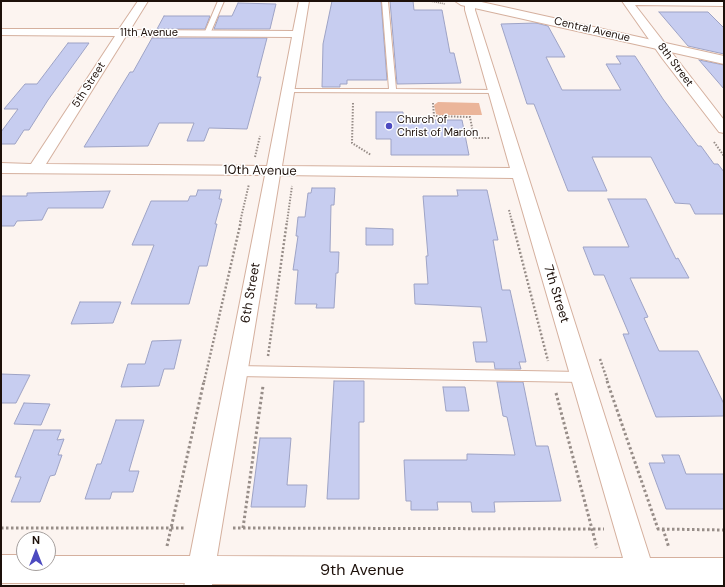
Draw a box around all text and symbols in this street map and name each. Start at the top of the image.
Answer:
street label: Central Avenue [553,15,631,45]
street label: 11th Avenue [120,26,178,40]
street label: 8th Street [654,40,696,90]
street label: 5th Street [69,60,109,110]
place label: Church of Christ of Marion [397,113,478,139]
marker: Church of Christ of Marion [384,121,394,131]
street label: 10th Avenue [223,163,297,179]
street label: 6th Street [238,262,264,324]
street label: 7th Street [540,263,572,325]
north arrow [16,531,56,571]
text: N [32,533,40,547]
street label: 9th Avenue [320,561,404,581]

